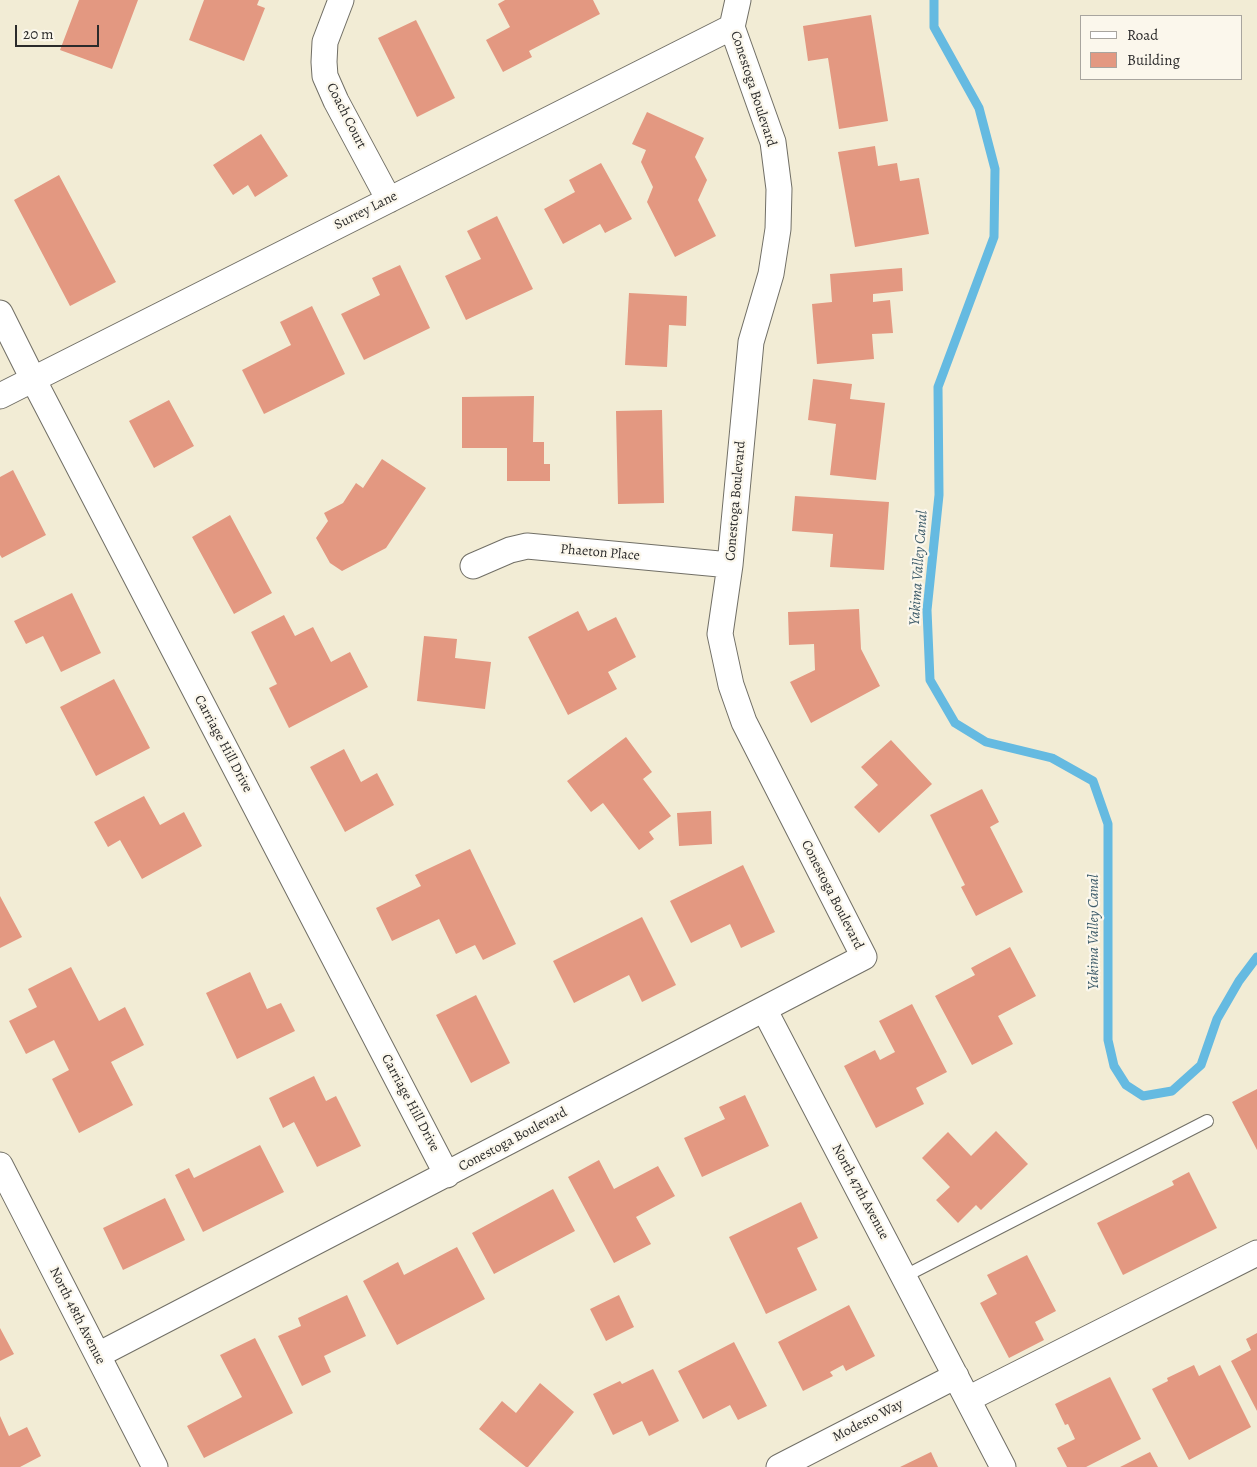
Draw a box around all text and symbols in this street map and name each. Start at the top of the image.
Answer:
scale bar [18,15,101,47]
legend [1080,15,1242,80]
text: 20 m [23,24,54,44]
text: Road [1127,25,1158,45]
street label: Conestoga Boulevard [726,29,780,149]
text: Building [1127,50,1180,70]
street label: Coach Court [322,80,370,152]
street label: Surrey Lane [332,188,400,234]
street label: Conestoga Boulevard [722,440,750,562]
water label: Yakima Valley Canal [906,510,932,626]
street label: Phaeton Place [560,541,640,565]
street label: Carriage Hill Drive [190,692,256,796]
street label: Conestoga Boulevard [797,838,867,952]
water label: Yakima Valley Canal [1085,874,1103,990]
street label: Carriage Hill Drive [377,1051,443,1155]
street label: Conestoga Boulevard [456,1104,570,1176]
street label: North 47th Avenue [828,1141,892,1243]
street label: North 48th Avenue [45,1265,109,1367]
street label: Modesto Way [830,1396,906,1446]

